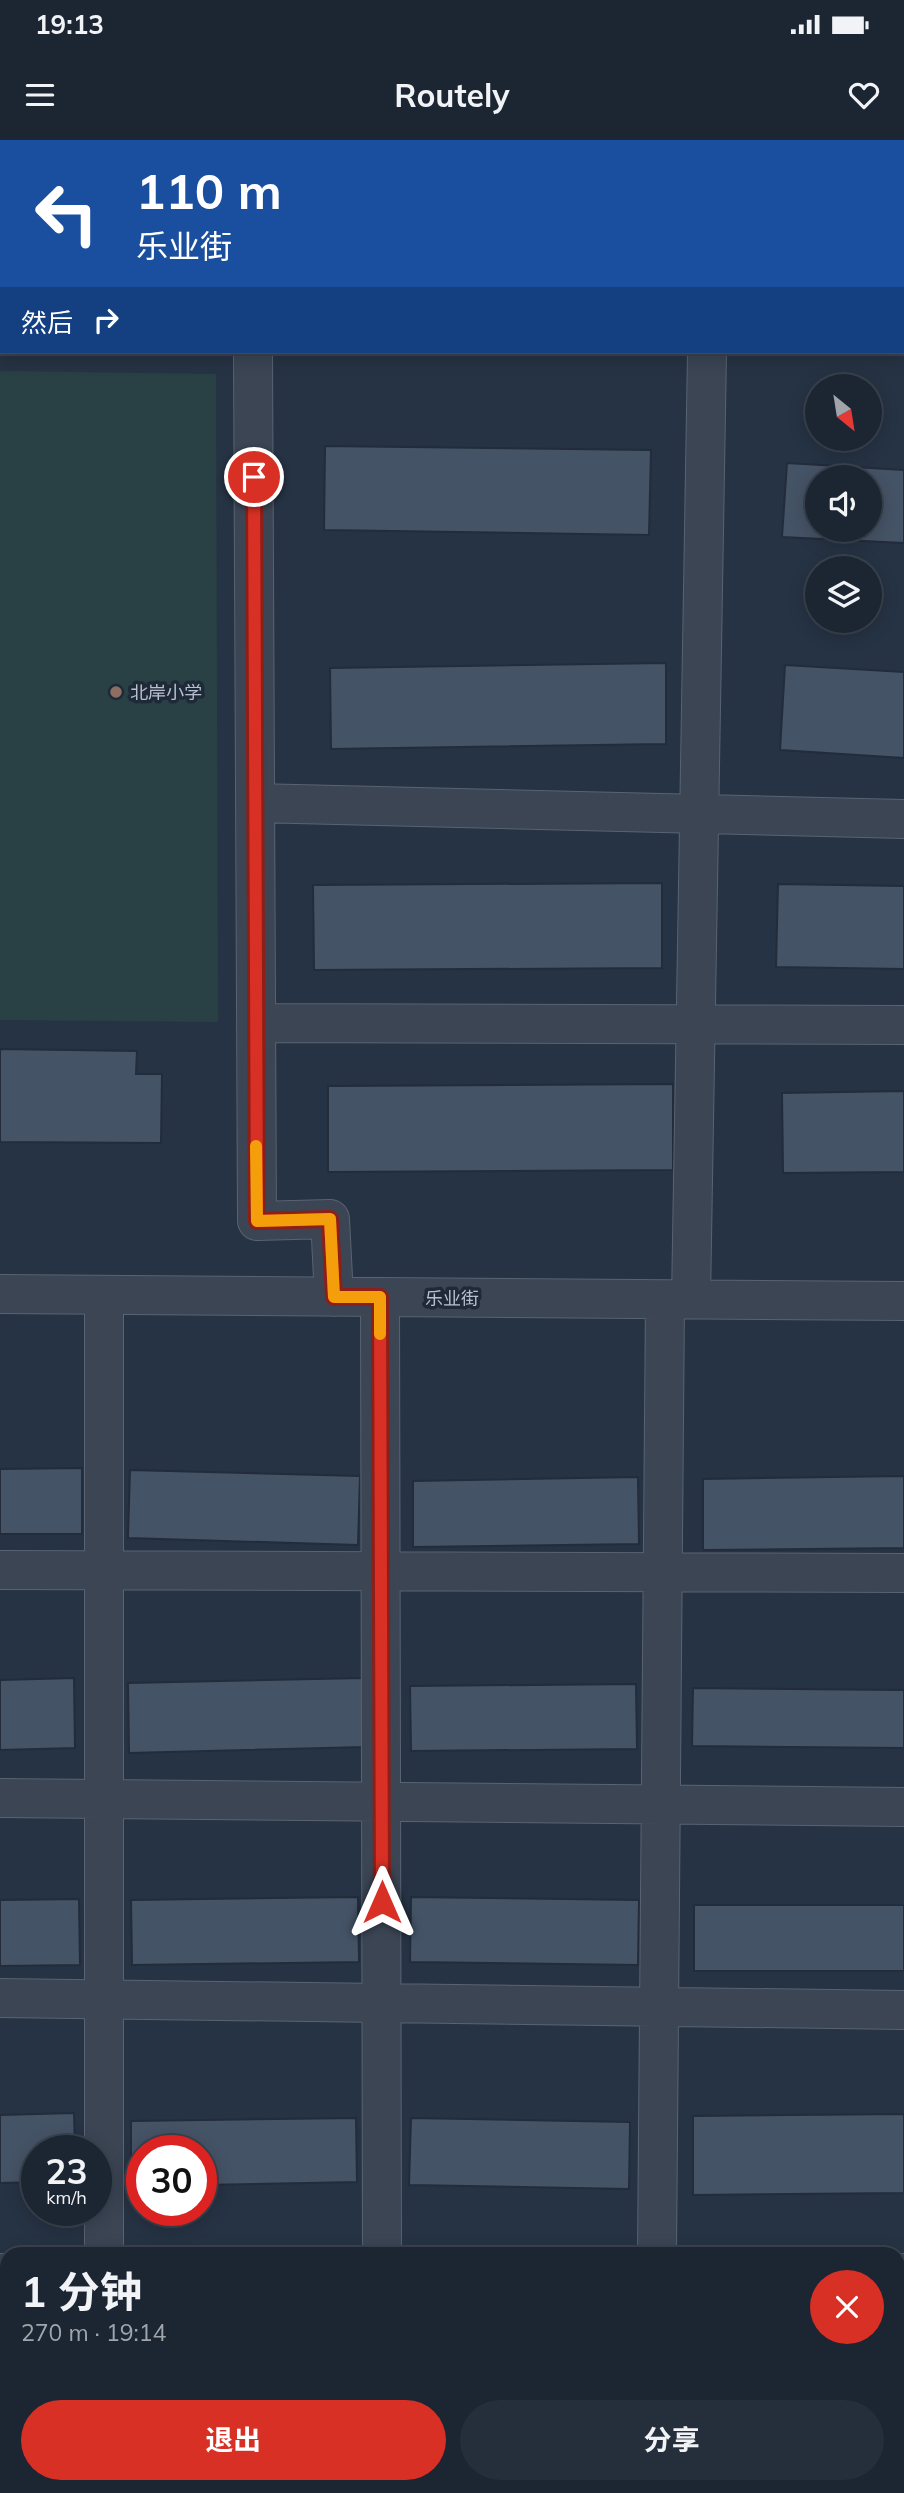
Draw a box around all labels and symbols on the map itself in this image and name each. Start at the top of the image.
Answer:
north arrow [805,374,882,452]
pin [224,447,284,507]
place label: 北岸小学 [130,681,202,704]
marker: 北岸小学 [108,684,124,700]
street label: 乐业街 [425,1287,479,1310]
position arrow [345,1865,419,1939]
speed limit sign: 30 [126,2135,217,2226]

